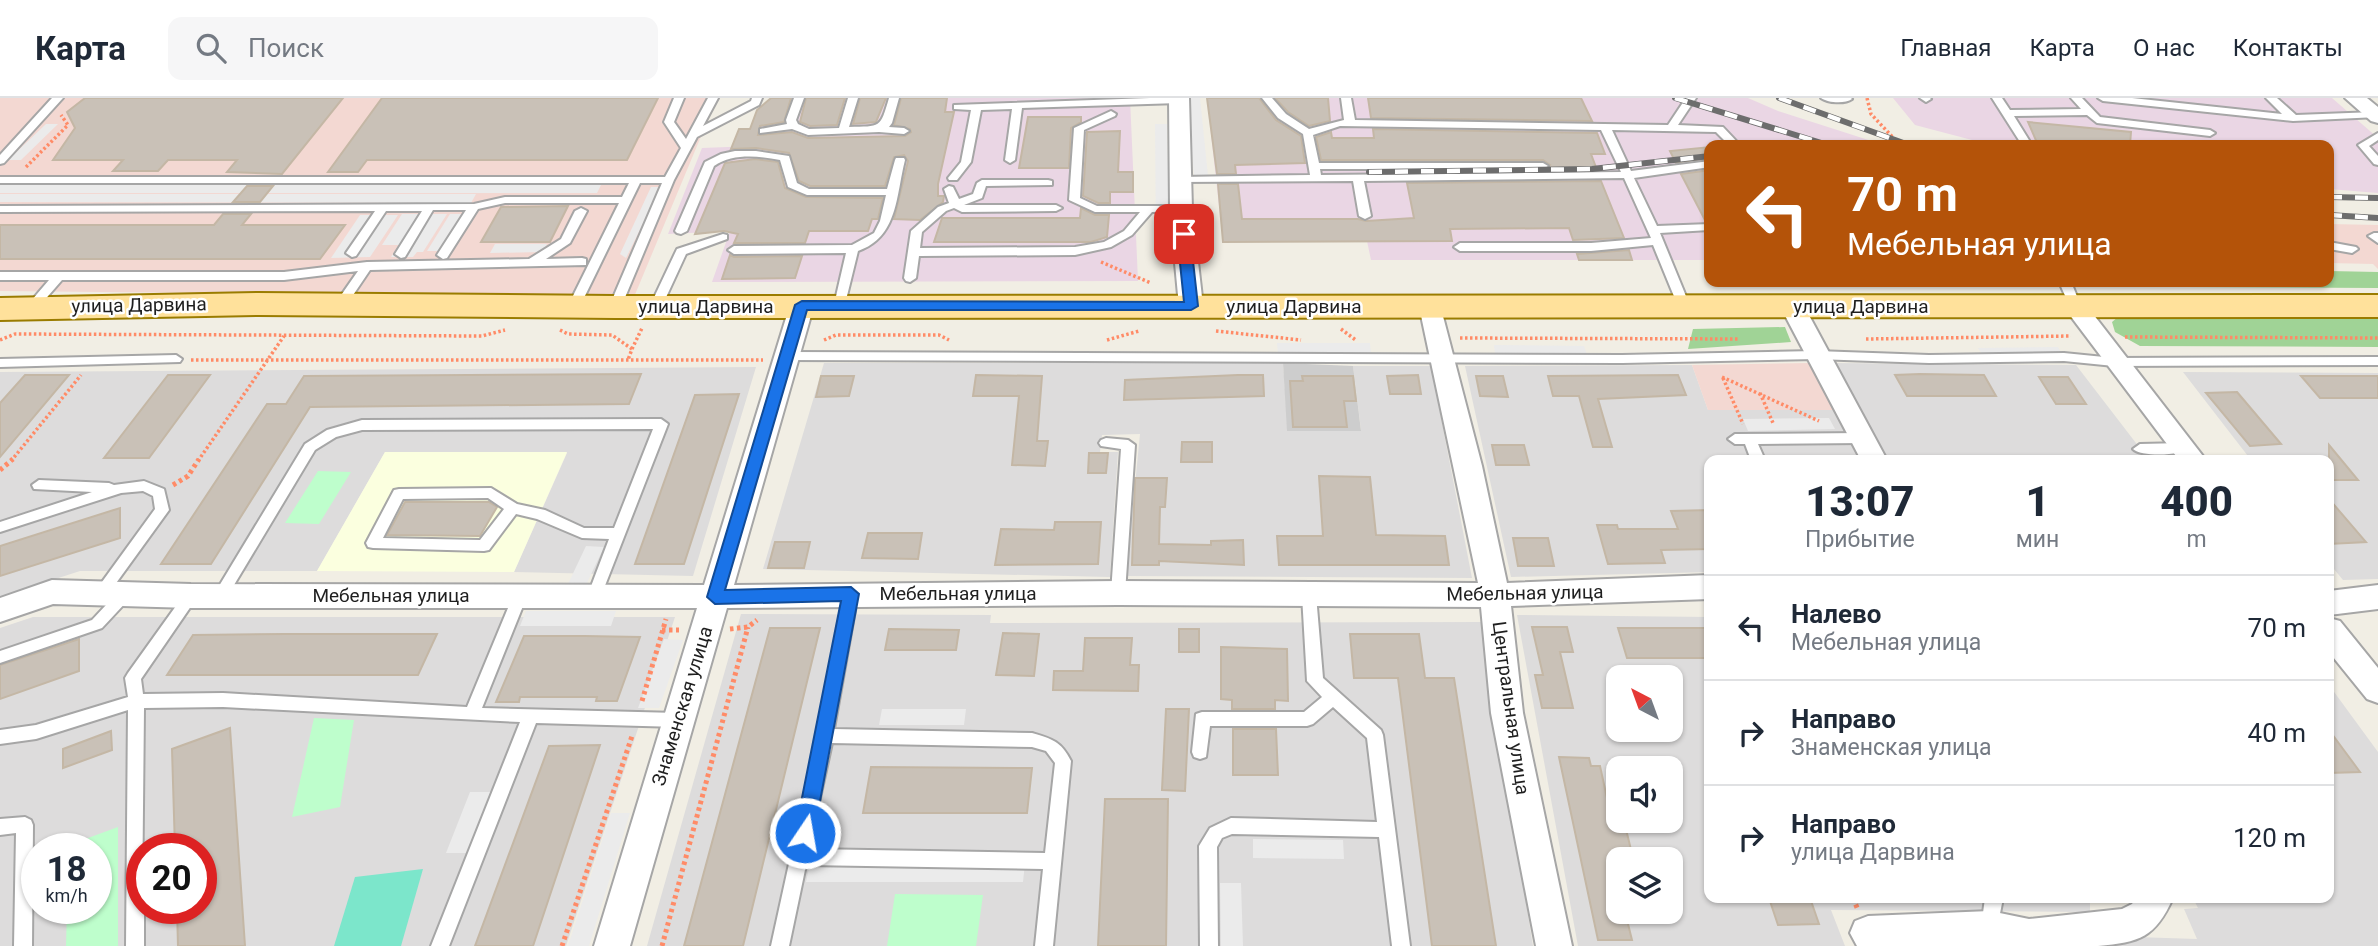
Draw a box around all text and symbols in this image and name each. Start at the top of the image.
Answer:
search box [168,17,658,80]
text: Карта [35,29,126,68]
icon: search [192,29,230,67]
text: Поиск [248,33,324,63]
text: Главная [1900,34,1991,62]
text: Карта [2029,34,2095,62]
text: О нас [2133,34,2195,62]
text: Контакты [2233,34,2343,62]
text: 70 m [1847,166,1958,223]
icon: left [1732,168,1823,259]
pin [1154,204,1214,264]
icon: arrive [1165,215,1203,253]
text: Мебельная улица [1847,225,2112,263]
street label: улица Дарвина [71,292,207,318]
street label: улица Дарвина [638,295,774,318]
street label: улица Дарвина [1226,295,1362,318]
street label: улица Дарвина [1793,295,1929,318]
text: 13:07 [1805,477,1914,526]
text: 1 [2025,477,2050,526]
text: 400 [2160,477,2233,526]
text: Прибытие [1805,526,1915,553]
text: мин [2016,526,2059,553]
text: m [2187,526,2207,553]
street label: Мебельная улица [1446,580,1604,606]
street label: Мебельная улица [879,582,1037,605]
street label: Мебельная улица [312,584,470,607]
text: Налево [1791,599,1881,629]
icon: left [1732,609,1770,647]
text: 70 m [2248,613,2306,643]
street label: Центральная улица [1487,620,1535,796]
street label: Знаменская улица [647,623,717,789]
text: Мебельная улица [1791,629,1981,656]
north arrow [1606,665,1684,742]
map controls [1606,665,1683,924]
text: Направо [1791,704,1896,734]
icon: right [1732,714,1770,752]
text: 40 m [2248,718,2306,748]
text: Знаменская улица [1791,734,1991,761]
button: sound [1606,756,1683,833]
position arrow [768,796,842,870]
text: Направо [1791,809,1896,839]
icon: right [1732,819,1770,857]
text: 120 m [2233,823,2306,853]
speed limit sign: 20 [126,833,217,924]
text: улица Дарвина [1791,839,1955,866]
button: layers [1606,847,1683,924]
text: 18 [46,849,87,890]
text: km/h [45,885,88,906]

